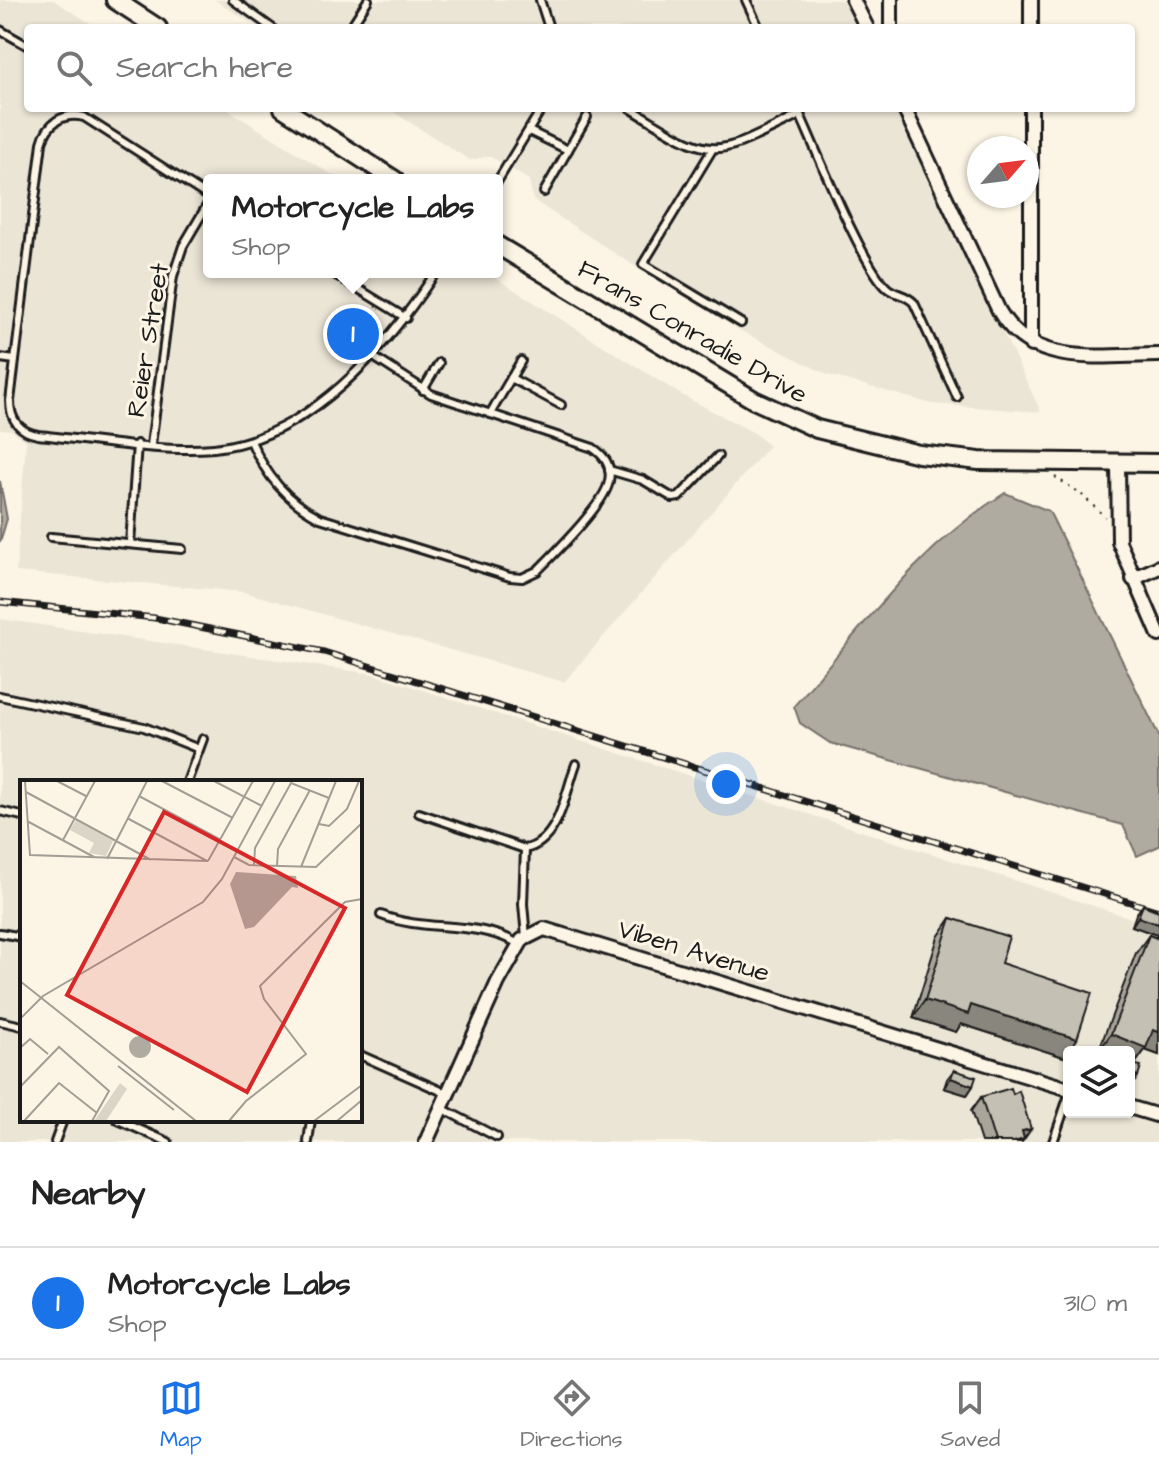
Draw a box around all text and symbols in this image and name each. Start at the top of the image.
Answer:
search box [24,24,1135,112]
icon: search [52,46,96,90]
text: Search here [116,47,293,89]
north arrow [967,136,1039,208]
popup [203,174,503,278]
text: Motorcycle Labs [232,187,474,229]
text: Shop [232,229,290,265]
street label: Frans Conradie Drive [571,251,814,412]
street label: Reier Street [118,260,178,420]
pin: 1 [327,304,379,364]
your location [706,764,746,804]
inset map [20,780,362,1122]
street label: Viben Avenue [613,911,774,991]
map controls [1063,1046,1135,1118]
button: layers [1063,1046,1135,1118]
text: Nearby [32,1170,146,1218]
text: Motorcycle Labs [108,1264,351,1306]
text: 1 [56,1285,60,1321]
text: 310 m [1063,1285,1127,1321]
text: Shop [108,1306,167,1342]
tab: Map [159,1376,203,1455]
tab: Directions [520,1376,623,1455]
tab: Saved [940,1376,1000,1455]

